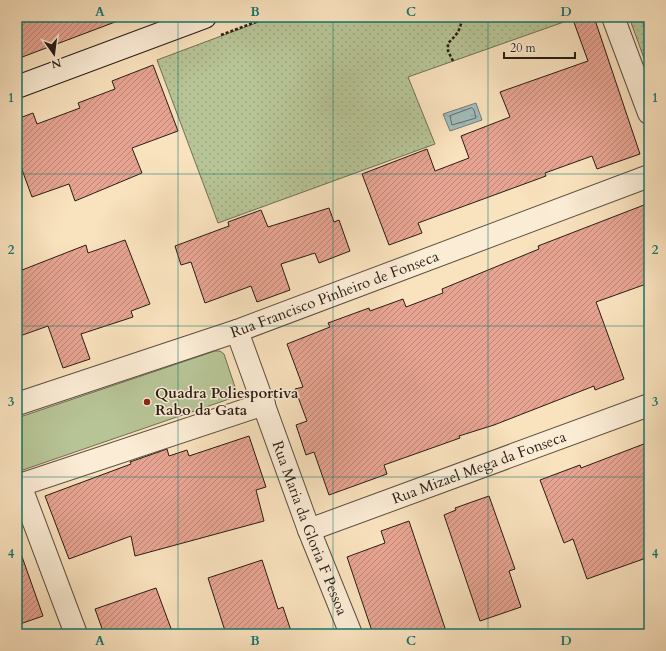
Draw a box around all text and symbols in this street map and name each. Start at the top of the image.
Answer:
text: A [95,3,105,21]
text: B [250,3,260,21]
text: C [406,3,416,21]
text: D [560,3,572,21]
north arrow [34,34,74,74]
scale bar [504,34,575,60]
text: 20 m [510,40,537,56]
text: N [49,55,63,72]
text: 1 [8,89,14,107]
text: 1 [652,89,658,107]
text: 2 [8,241,15,259]
text: 2 [652,241,659,259]
street label: Rua Francisco Pinheiro de Fonseca [228,246,442,342]
place label: Quadra Poliesportiva Rabo da Gata [155,383,299,420]
text: 3 [8,393,15,411]
text: 3 [652,393,659,411]
marker: Quadra Poliesportiva Rabo da Gata [142,397,152,407]
street label: Rua Mizael Mega da Fonseca [389,426,569,509]
street label: Rua Maria da Gloria F Pessoa [267,438,353,619]
text: 4 [8,545,15,563]
text: 4 [652,545,659,563]
text: A [95,632,105,650]
text: B [250,632,260,650]
text: C [406,632,416,650]
text: D [560,632,572,650]

